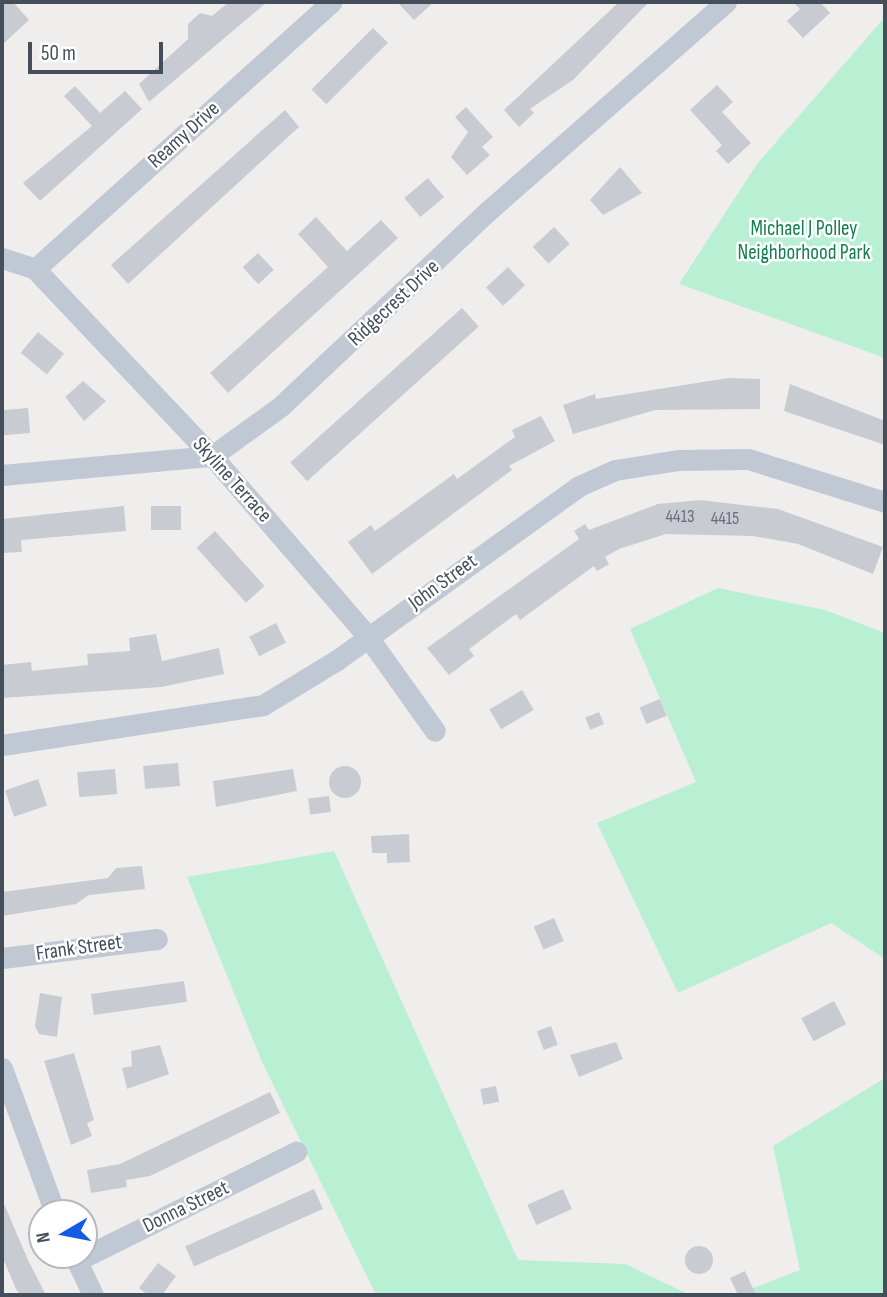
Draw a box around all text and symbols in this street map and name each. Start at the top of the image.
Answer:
scale bar [32,28,166,72]
text: 50 m [41,41,76,66]
street label: Reamy Drive [143,96,225,174]
park label: Michael J Polley Neighborhood Park [737,216,871,266]
street label: Ridgecrest Drive [343,254,445,352]
street label: Skyline Terrace [187,432,277,528]
house number: 4413 [665,506,695,528]
house number: 4415 [711,508,739,530]
street label: John Street [404,549,482,615]
street label: Frank Street [34,930,124,966]
street label: Donna Street [139,1175,233,1239]
north arrow [28,1199,98,1269]
text: N [32,1230,56,1244]

